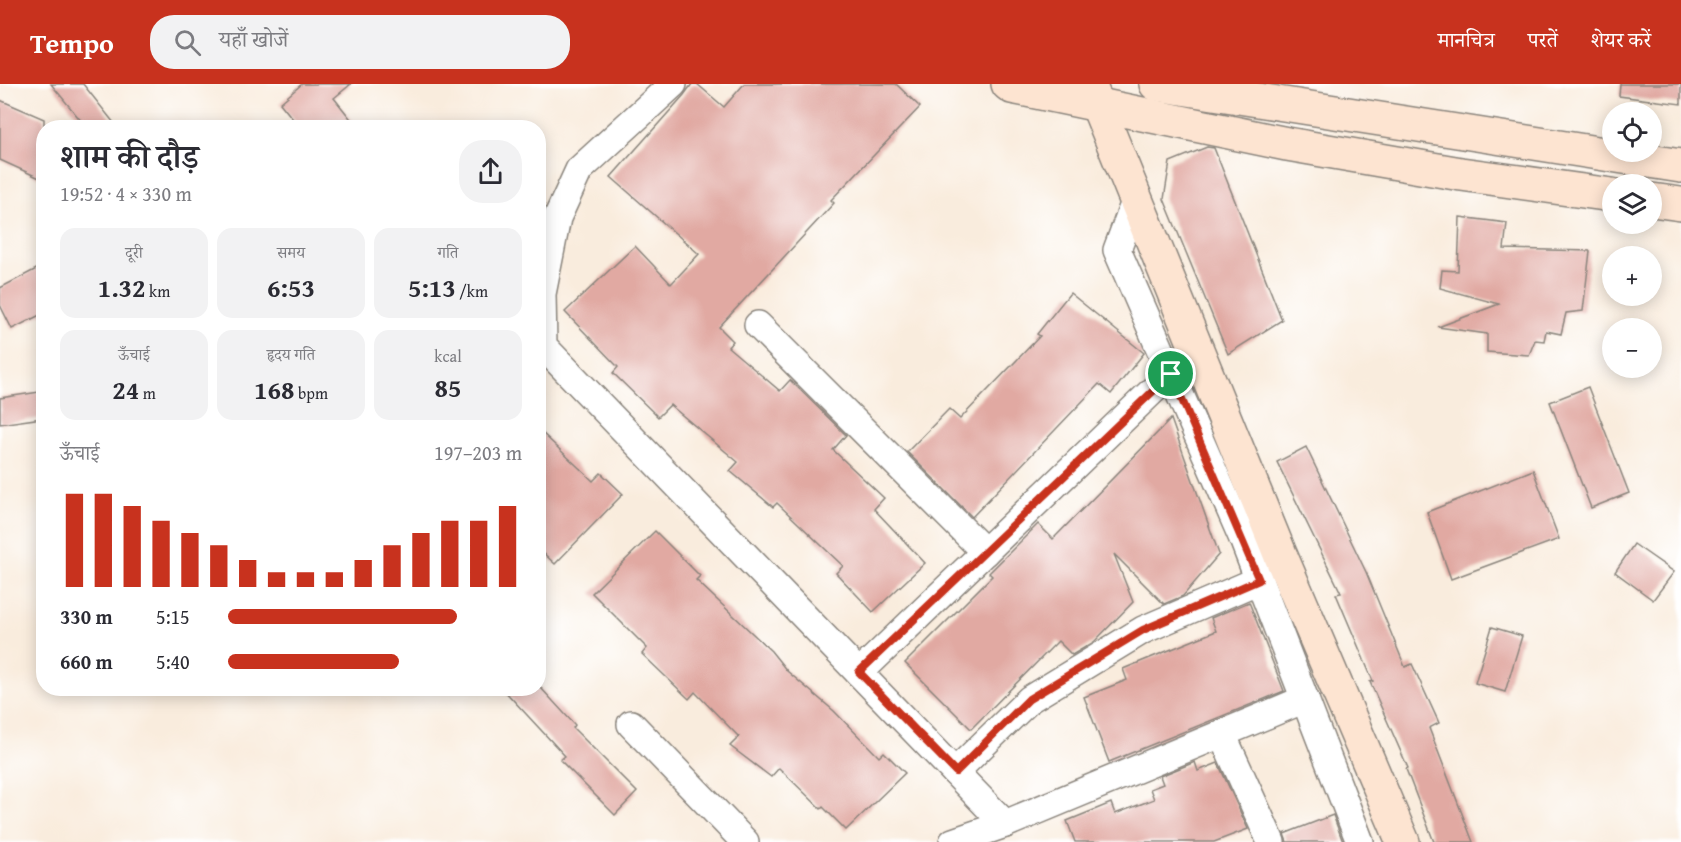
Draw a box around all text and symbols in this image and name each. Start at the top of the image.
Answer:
search box [150,15,570,69]
text: Tempo [30,22,114,63]
text: यहाँ खोजें [219,23,288,55]
text: मानचित्र [1438,24,1495,55]
text: परतें [1528,24,1558,55]
text: शेयर करें [1591,24,1651,55]
icon: search [171,26,204,59]
map controls [1602,102,1662,378]
button: locate [1602,102,1662,162]
text: शाम की दौड़ [60,132,199,180]
button: share [459,140,522,203]
button: layers [1602,174,1662,234]
text: 19:52 · 4 × 330 m [60,179,192,208]
text: दूरी [125,240,143,264]
text: समय [277,240,305,264]
text: गति [438,240,458,264]
button: + [1602,246,1662,306]
text: 1.32 [98,268,146,307]
text: 6:53 [267,268,315,307]
text: 5:13 [408,268,456,307]
text: km [146,279,170,303]
text: /km [456,279,488,303]
button: − [1602,318,1662,378]
text: ऊँचाई [118,342,150,366]
text: हृदय गति [267,342,315,366]
text: kcal [434,344,462,368]
pin [1145,348,1196,399]
icon: arrive [1154,357,1187,390]
text: 85 [435,368,461,407]
text: 24 [112,370,139,409]
text: 168 [254,370,294,409]
text: m [139,381,156,405]
text: bpm [294,381,328,405]
text: ऊँचाई [60,438,99,467]
text: 197–203 m [434,438,522,467]
text: 330 m [60,602,113,631]
text: 5:15 [156,602,190,631]
text: 660 m [60,647,113,676]
text: 5:40 [156,647,190,676]

